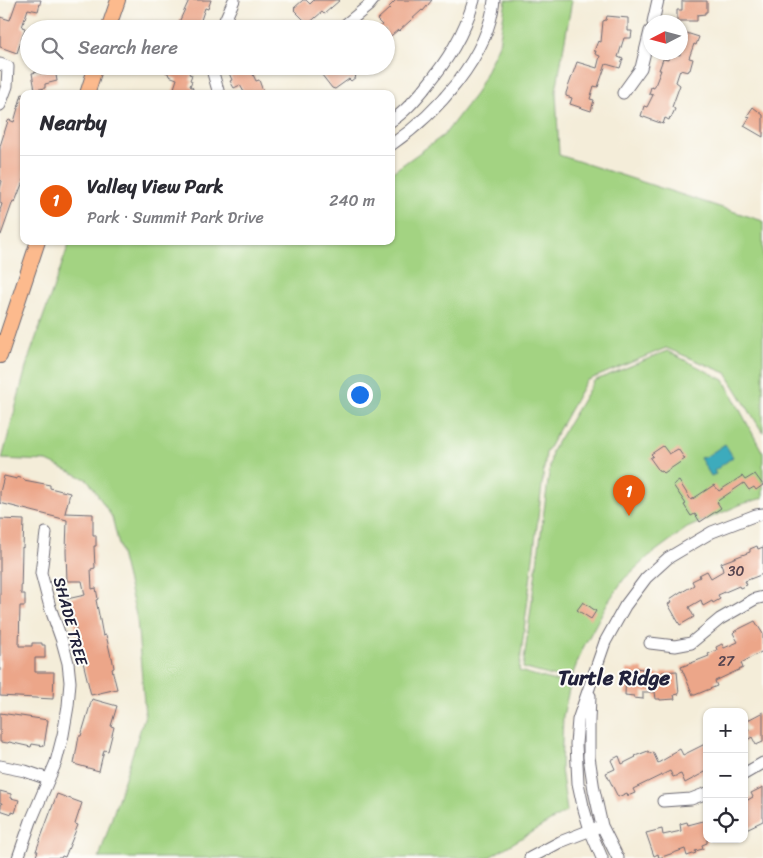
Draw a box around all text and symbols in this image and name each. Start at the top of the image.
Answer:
north arrow [643,15,688,60]
search box [20,20,395,75]
text: Search here [78,31,178,64]
icon: search [38,34,66,62]
text: Nearby [40,104,106,142]
text: Valley View Park [87,170,224,203]
text: 1 [53,186,59,215]
text: 240 m [329,186,375,215]
text: Park · Summit Park Drive [87,203,264,232]
your location [347,382,373,408]
pin: 1 [613,475,645,516]
house number: 30 [728,559,744,584]
street label: SHADE TREE [45,573,97,670]
house number: 27 [718,649,735,674]
district label: Turtle Ridge [558,659,670,697]
map controls [703,708,748,843]
button: + [703,708,748,753]
button: − [703,753,748,798]
button: locate [703,798,748,843]

